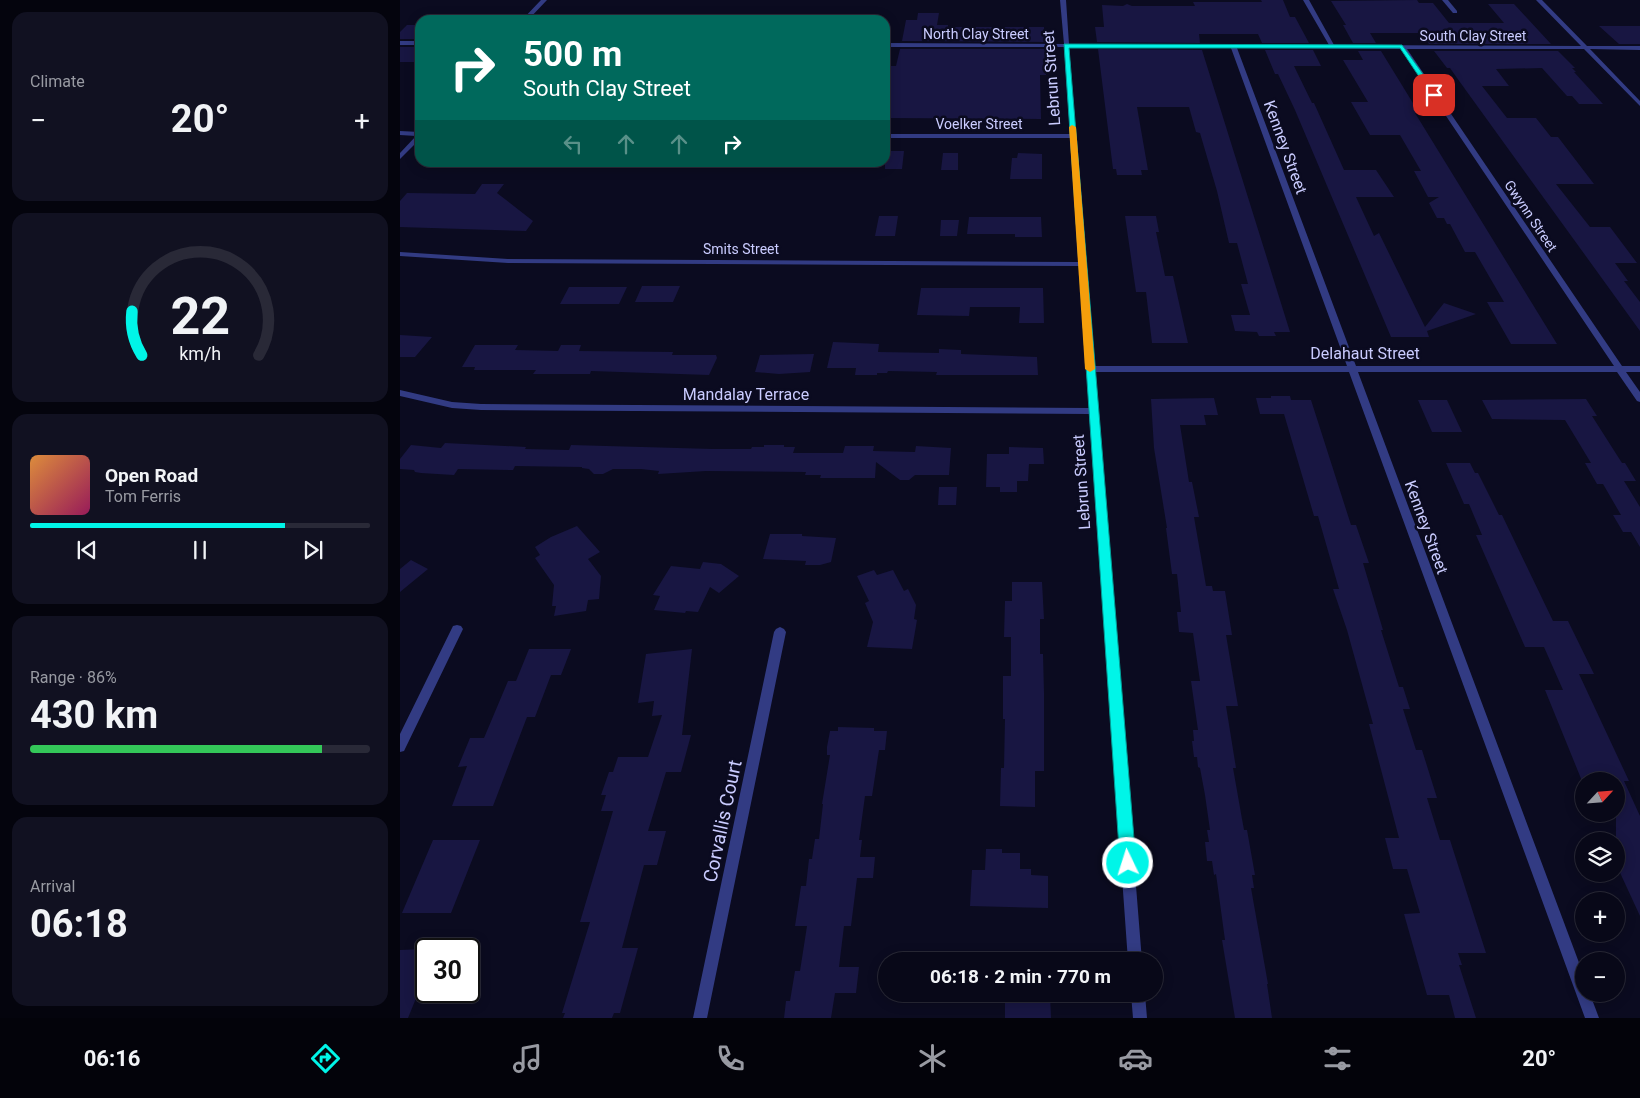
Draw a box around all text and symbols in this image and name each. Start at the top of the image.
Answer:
street label: North Clay Street [923,26,1029,42]
street label: South Clay Street [1420,28,1527,44]
street label: Lebrun Street [1039,30,1064,126]
text: 500 m [523,34,622,75]
icon: right [440,35,505,100]
text: Climate [30,72,85,91]
pin [1413,74,1455,116]
text: South Clay Street [523,76,691,101]
icon: arrive [1420,81,1448,109]
text: 20° [171,97,229,141]
street label: Kenney Street [1260,98,1311,197]
text: − [30,104,46,137]
text: + [354,104,370,137]
street label: Voelker Street [936,116,1023,132]
icon: left [559,130,587,158]
icon: ahead [612,130,640,158]
icon: ahead [665,130,693,158]
icon: right [718,130,746,158]
street label: Gwynn Street [1501,177,1561,255]
street label: Smits Street [703,241,780,257]
text: 22 [170,286,230,347]
text: km/h [179,343,221,364]
street label: Delahaut Street [1310,344,1420,363]
street label: Mandalay Terrace [683,385,809,404]
street label: Lebrun Street [1069,434,1094,530]
text: Open Road [105,464,198,487]
street label: Kenney Street [1401,478,1452,577]
text: Tom Ferris [105,487,181,506]
icon: previous [73,536,101,564]
icon: pause [186,536,214,564]
icon: next [299,536,327,564]
text: Range · 86% [30,668,117,687]
text: 430 km [30,693,158,737]
street label: Corvallis Court [698,758,747,884]
north arrow [1575,772,1625,822]
map controls [1575,772,1625,1002]
button: layers [1575,832,1625,882]
position arrow [1101,836,1153,888]
text: Arrival [30,877,75,896]
button: + [1575,892,1625,942]
text: 06:18 [30,902,128,946]
speed limit sign: 30 [415,938,480,1003]
button: − [1575,952,1625,1002]
text: 06:18 · 2 min · 770 m [930,965,1111,988]
icon: directions [308,1041,343,1076]
icon: music [510,1041,545,1076]
icon: phone [713,1041,748,1076]
icon: climate [915,1041,950,1076]
icon: car [1118,1041,1153,1076]
icon: filters [1320,1041,1355,1076]
text: 06:16 [84,1046,140,1071]
text: 20° [1522,1046,1556,1071]

